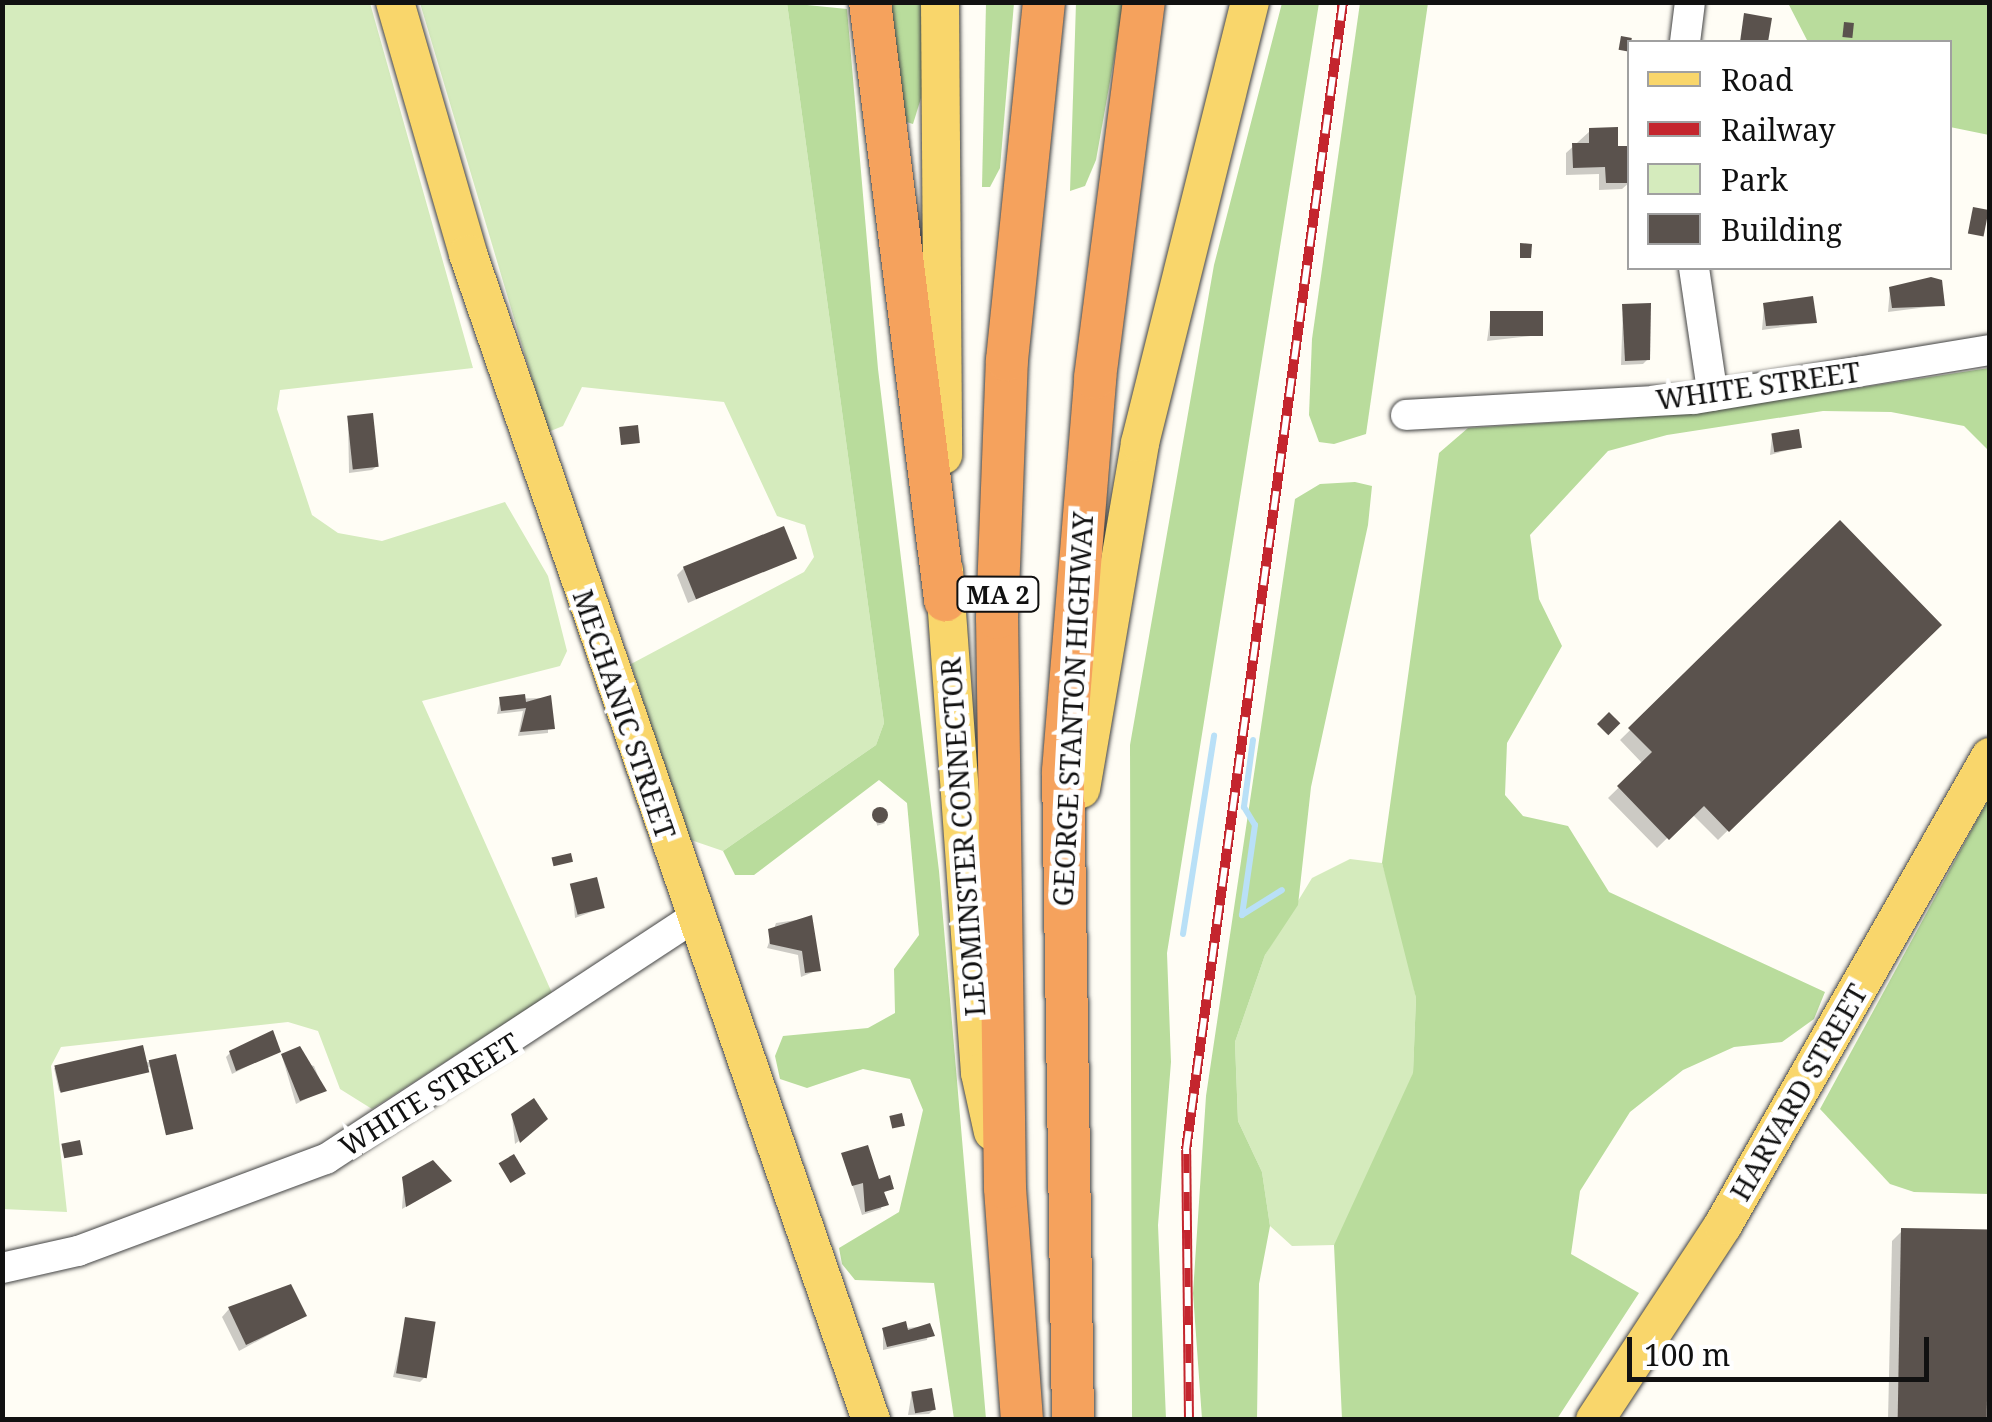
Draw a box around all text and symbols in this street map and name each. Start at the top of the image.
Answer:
legend [1627,40,1952,270]
text: Road [1721,59,1793,100]
text: Railway [1721,109,1836,150]
text: Park [1721,159,1788,200]
text: Building [1721,209,1842,250]
street label: WHITE STREET [1654,354,1862,416]
street label: GEORGE STANTON HIGHWAY [1045,511,1099,907]
road number: MA 2 [956,574,1040,614]
street label: MECHANIC STREET [567,585,683,843]
street label: LEOMINSTER CONNECTOR [933,656,991,1018]
street label: HARVARD STREET [1722,978,1874,1206]
street label: WHITE STREET [333,1025,525,1163]
scale bar [1632,1317,1934,1379]
text: 100 m [1644,1334,1730,1375]

